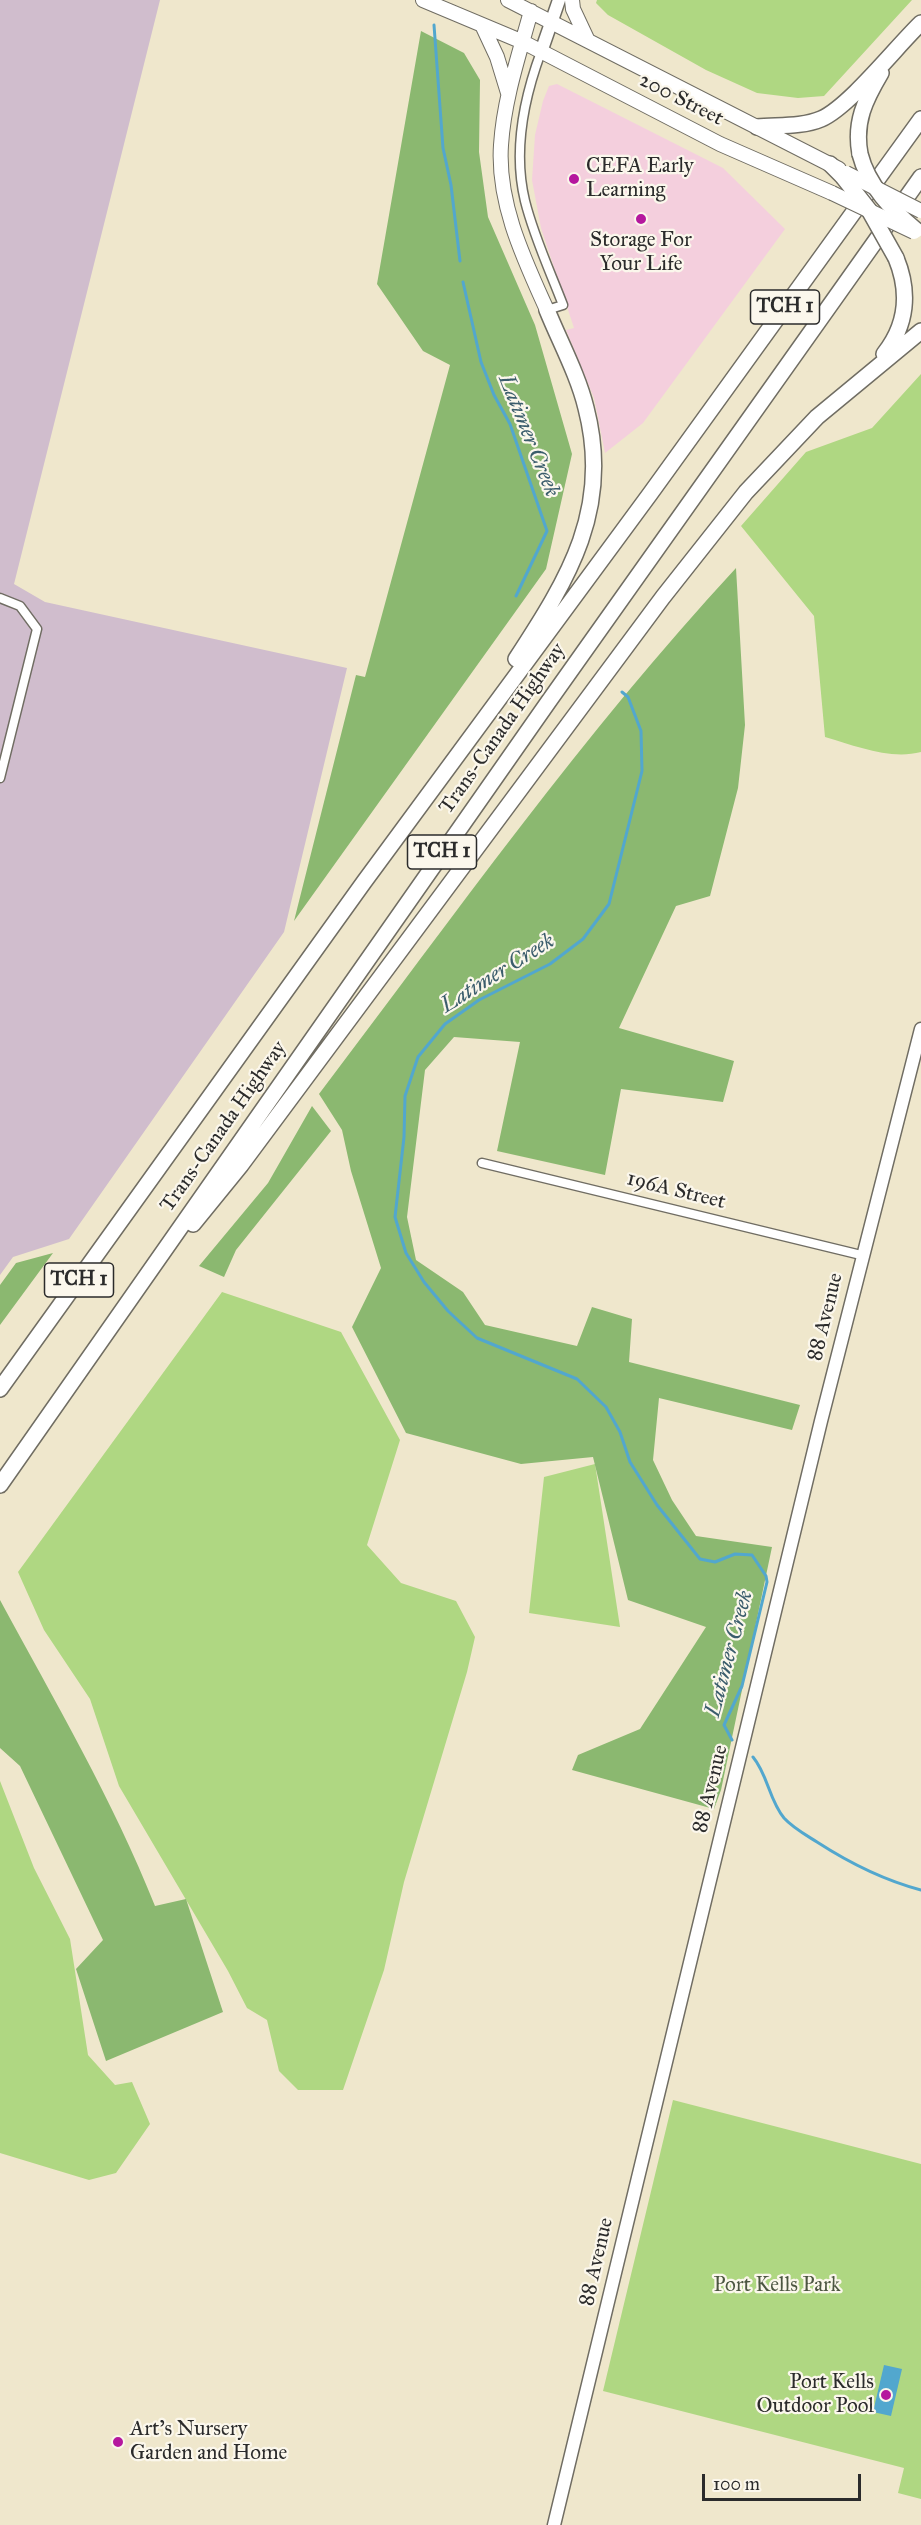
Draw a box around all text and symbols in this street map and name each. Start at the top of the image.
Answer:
street label: 200 Street [635,68,727,132]
place label: CEFA Early Learning [586,154,694,204]
marker: CEFA Early Learning [567,172,581,186]
marker: Storage For Your Life [634,212,648,226]
place label: Storage For Your Life [590,228,692,278]
road number: TCH 1 [750,290,820,324]
water label: Latimer Creek [492,371,564,501]
street label: Trans-Canada Highway [434,639,572,819]
road number: TCH 1 [408,835,476,869]
water label: Latimer Creek [436,928,560,1020]
street label: Trans-Canada Highway [155,1037,293,1217]
street label: 196A Street [624,1167,728,1215]
road number: TCH 1 [44,1263,113,1297]
street label: 88 Avenue [803,1270,849,1364]
water label: Latimer Creek [700,1588,760,1720]
street label: 88 Avenue [688,1742,734,1836]
street label: 88 Avenue [575,2215,619,2309]
park label: Port Kells Park [714,2273,840,2299]
place label: Port Kells Outdoor Pool [756,2370,874,2420]
marker: Port Kells Outdoor Pool [879,2388,893,2402]
place label: Art's Nursery Garden and Home [130,2417,287,2467]
marker: Art's Nursery Garden and Home [111,2435,125,2449]
scale bar [705,2462,864,2500]
text: 100 m [713,2473,760,2495]

